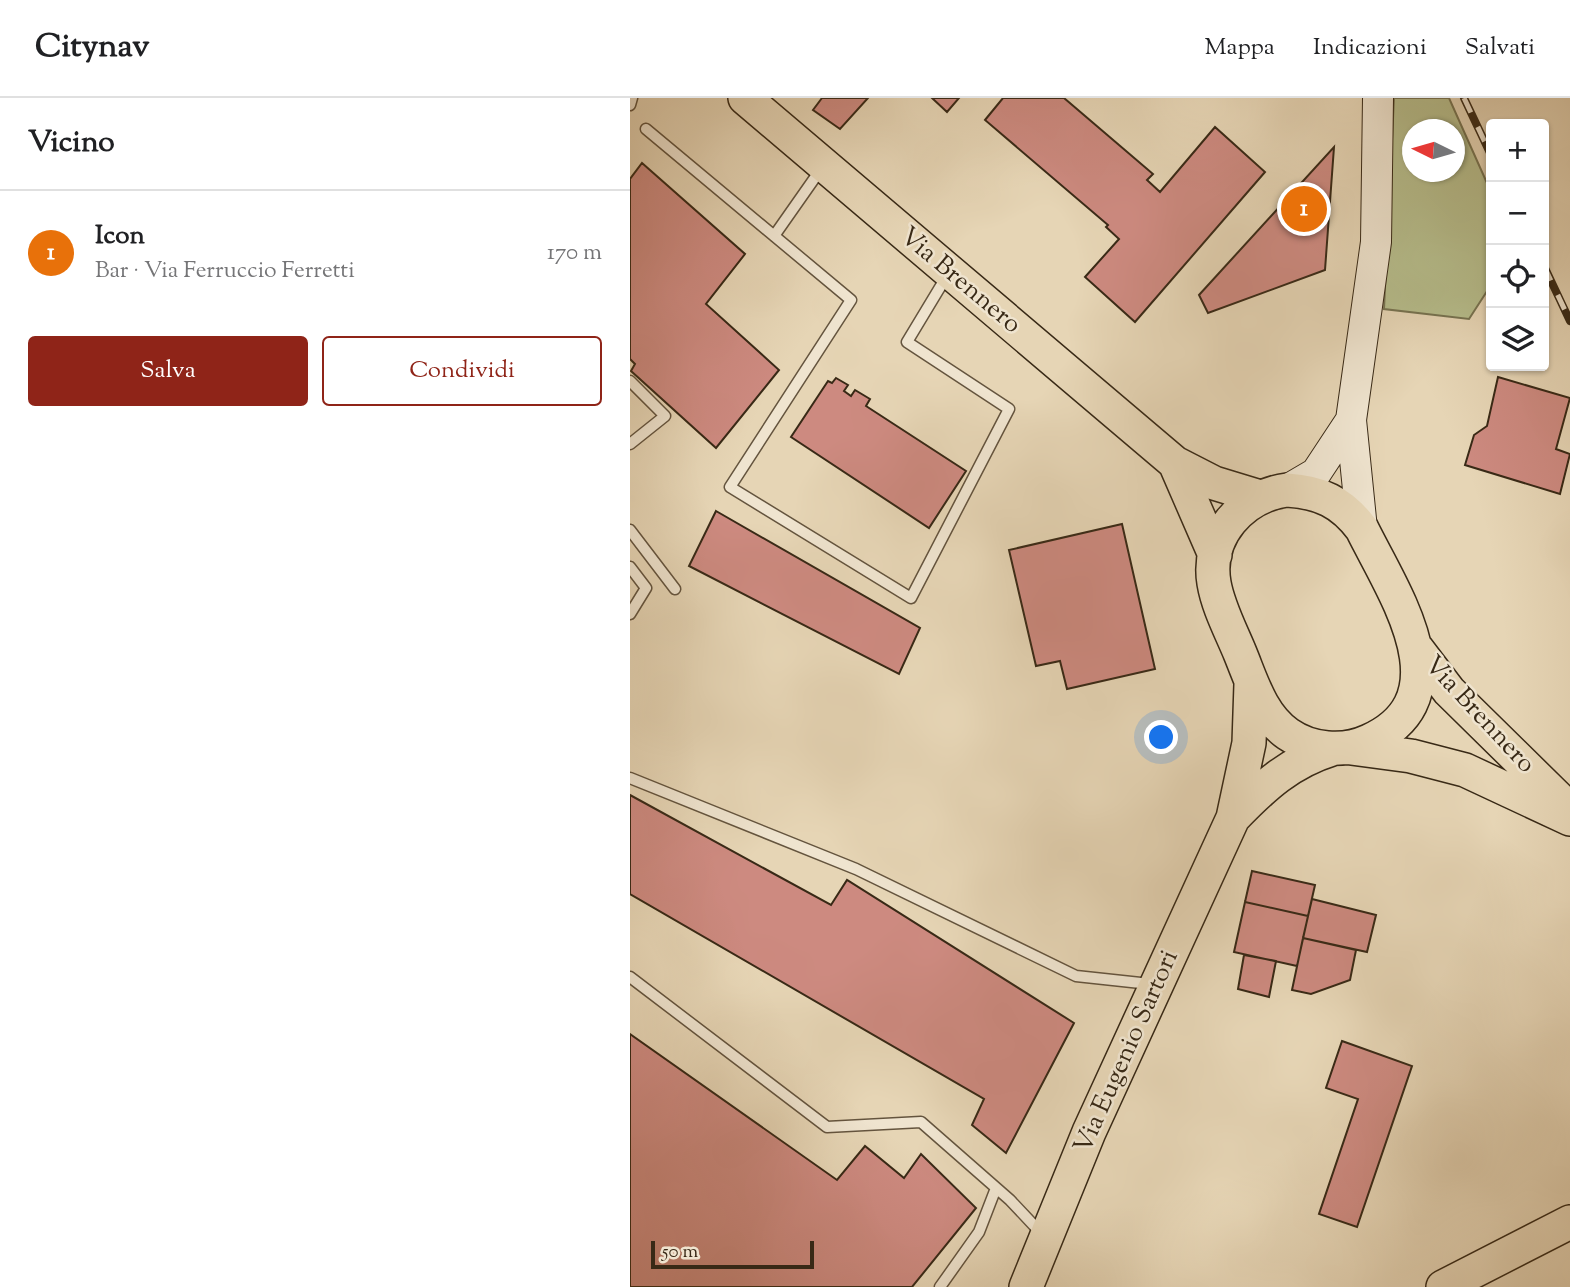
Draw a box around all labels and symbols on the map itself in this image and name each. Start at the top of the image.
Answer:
north arrow [1402,119,1465,182]
pin: 1 [1281,183,1327,235]
street label: Via Brennero [891,219,1029,343]
street label: Via Brennero [1415,648,1543,782]
your location [1144,720,1178,754]
street label: Via Eugenio Sartori [1066,944,1188,1160]
scale bar [651,1238,814,1270]

